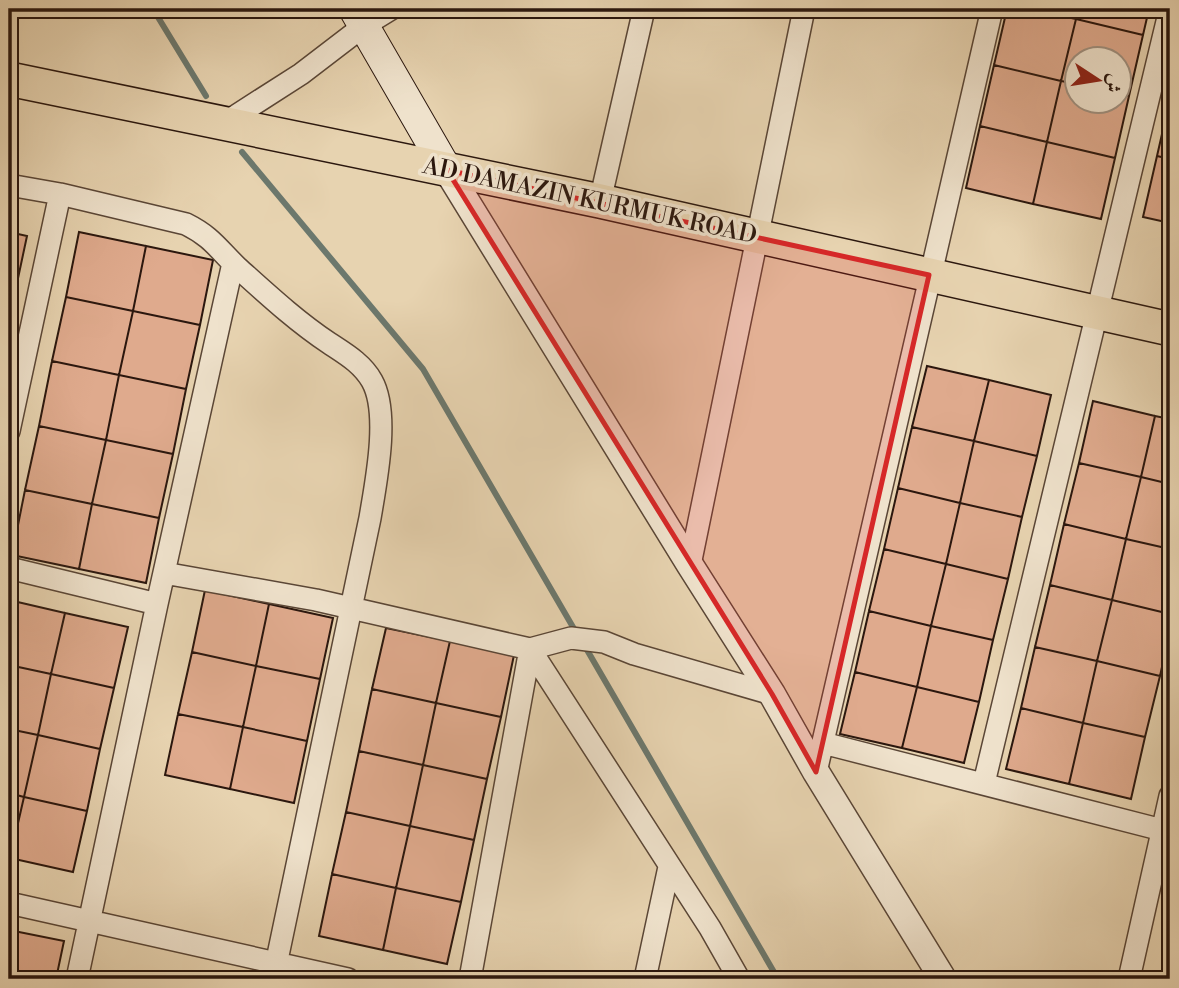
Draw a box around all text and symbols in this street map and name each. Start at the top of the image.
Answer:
north arrow [1064,46,1134,116]
text: ش [1100,72,1127,95]
street label: AD DAMAZIN KURMUK ROAD [419,151,759,251]

